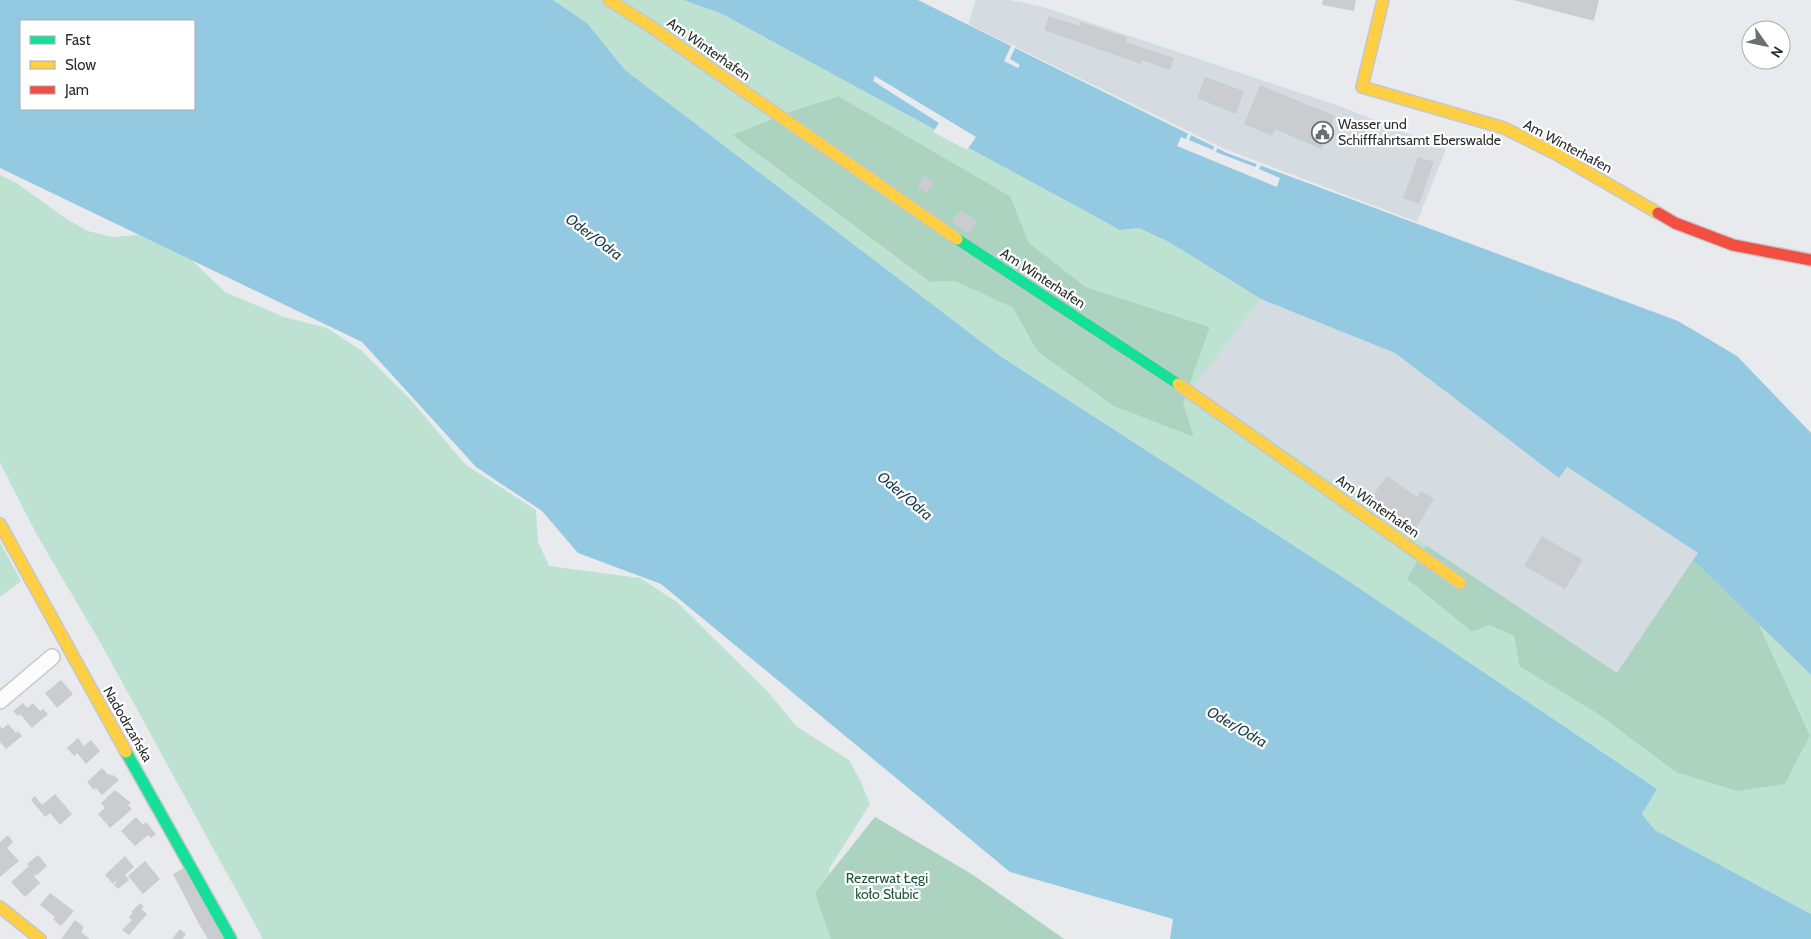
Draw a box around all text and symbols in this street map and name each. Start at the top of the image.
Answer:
street label: Am Winterhafen [664,14,754,85]
legend [20,20,195,110]
north arrow [1741,20,1791,70]
text: Fast [65,31,90,49]
text: N [1767,43,1787,61]
text: Slow [65,56,96,74]
text: Jam [64,81,89,99]
place label: Wasser und Schifffahrtsamt Eberswalde [1338,115,1501,149]
street label: Am Winterhafen [1521,115,1616,177]
public building icon: Wasser und Schifffahrtsamt Eberswalde [1310,120,1334,144]
water label: Oder/Odra [562,210,626,264]
street label: Am Winterhafen [997,244,1089,312]
water label: Oder/Odra [874,468,936,524]
street label: Am Winterhafen [1333,471,1423,542]
street label: Nadodrzańska [99,683,157,765]
water label: Oder/Odra [1204,703,1270,751]
park label: Rezerwat Łęgi koło Słubic [846,869,928,903]

